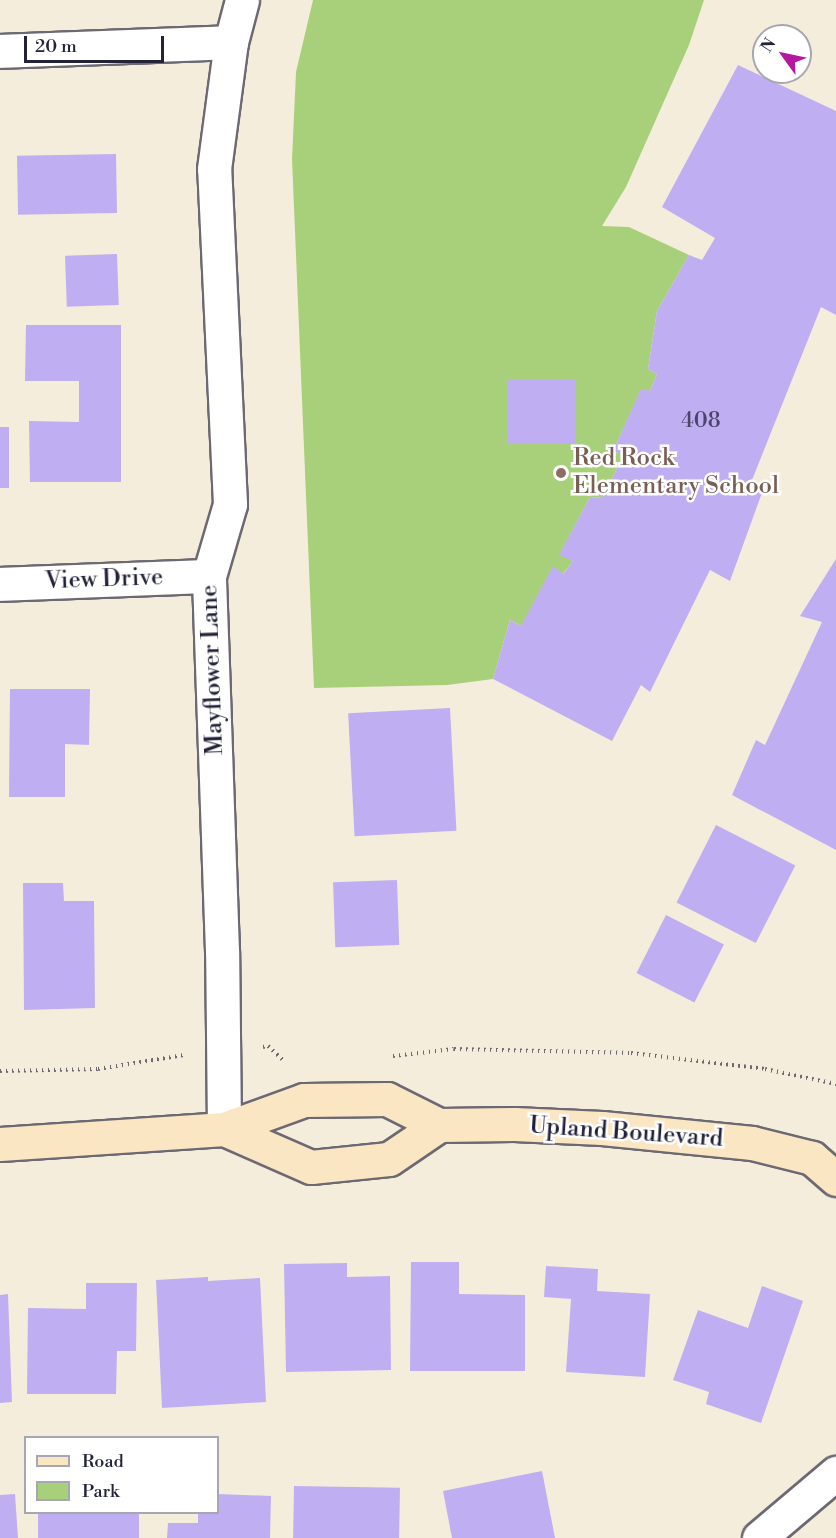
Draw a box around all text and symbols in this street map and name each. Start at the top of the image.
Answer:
scale bar [27,24,166,62]
north arrow [752,24,812,84]
text: 20 m [35,35,77,58]
text: N [757,35,780,56]
house number: 408 [681,408,721,434]
place label: Red Rock Elementary School [573,445,779,501]
marker: Red Rock Elementary School [554,466,568,480]
street label: View Drive [44,564,164,596]
street label: Mayflower Lane [196,584,230,756]
street label: Upland Boulevard [528,1112,724,1154]
legend [24,1436,219,1514]
text: Road [82,1450,124,1473]
text: Park [82,1480,119,1503]

